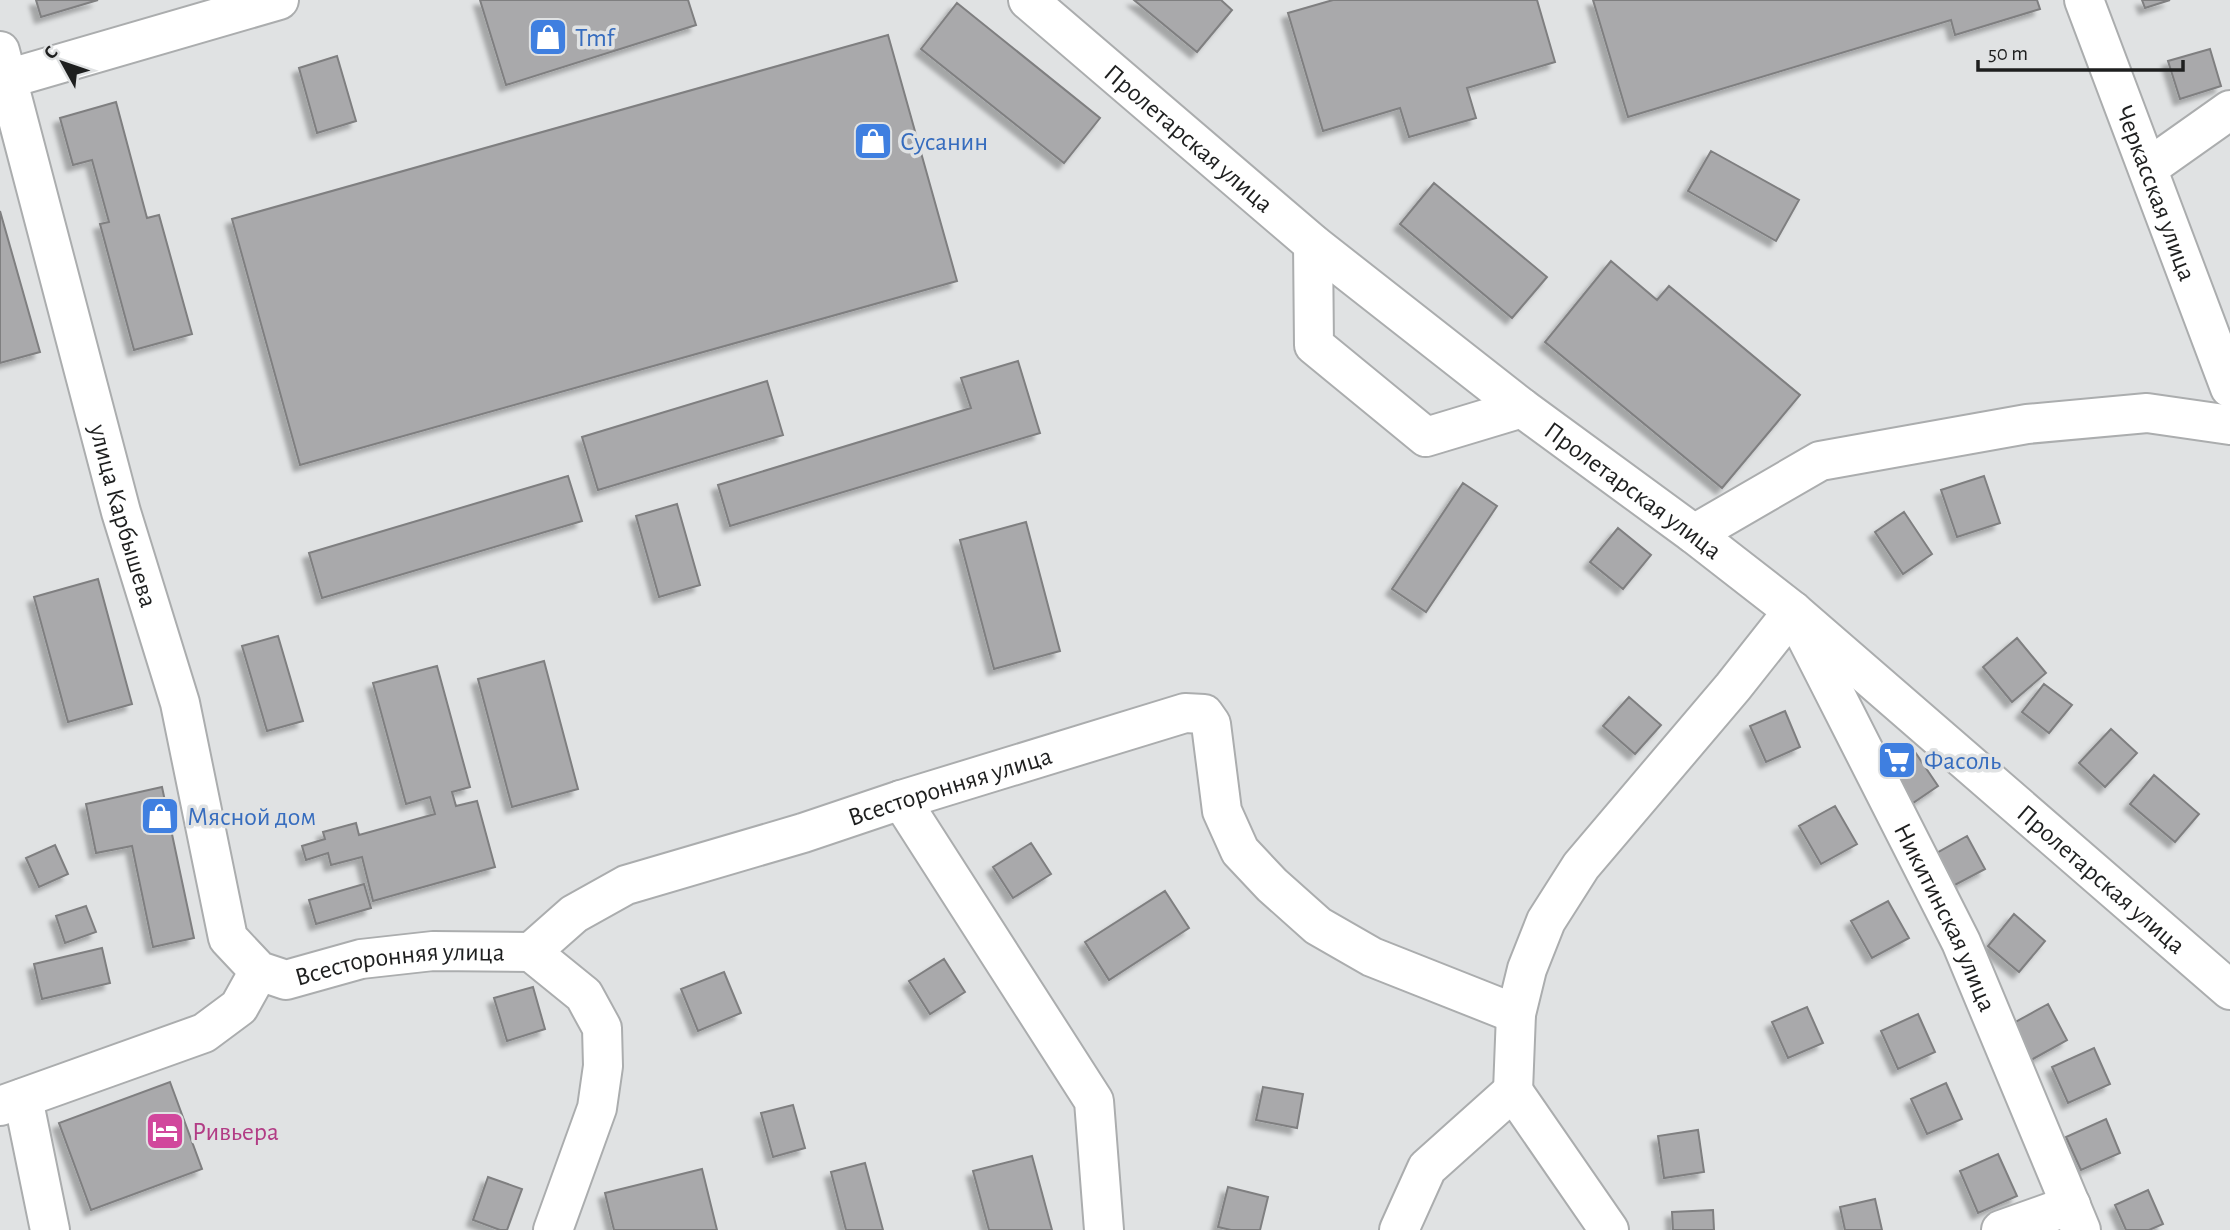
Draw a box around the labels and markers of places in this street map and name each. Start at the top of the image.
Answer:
shop icon: Tmf [527,16,569,58]
place label: Tmf [575,25,617,51]
shop icon: Сусанин [852,120,894,162]
place label: Сусанин [900,129,988,155]
supermarket icon: Фасоль [1876,739,1918,781]
place label: Фасоль [1924,748,2001,774]
shop icon: Мясной дом [139,795,181,837]
place label: Мясной дом [187,804,316,830]
hotel icon: Ривьера [144,1110,186,1152]
place label: Ривьера [192,1119,279,1145]

